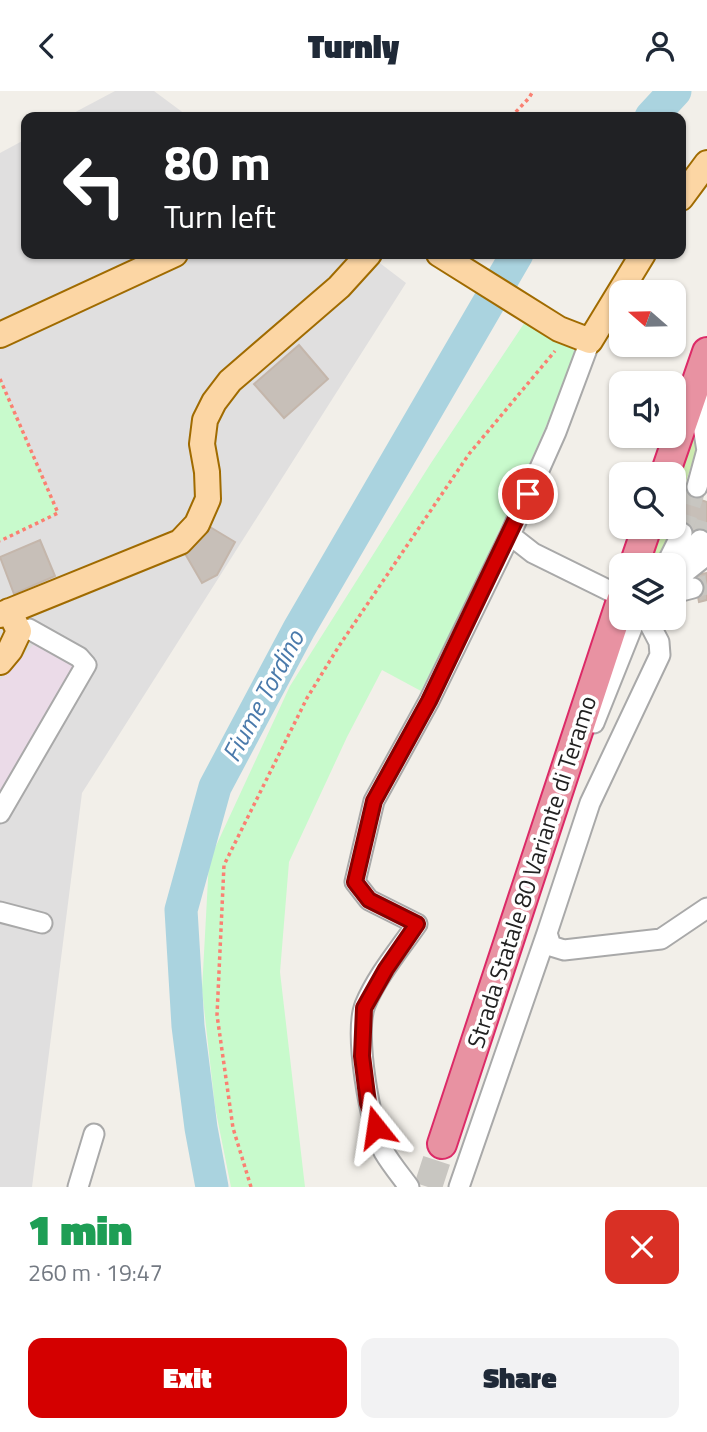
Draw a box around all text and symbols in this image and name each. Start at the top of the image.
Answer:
text: Turnly [308,22,399,70]
icon: back [28,27,66,65]
icon: person [641,27,679,65]
text: 80 m [164,124,271,199]
icon: left [49,140,140,231]
text: Turn left [164,192,276,240]
north arrow [609,280,686,357]
map controls [609,280,686,630]
button: sound [609,371,686,448]
button: search [609,462,686,539]
pin [498,464,558,524]
icon: arrive [509,475,547,513]
button: layers [609,553,686,630]
water label: Fiume Tordino [212,622,314,768]
street label: Strada Statale 80 Variante di Teramo [457,691,605,1053]
position arrow [339,1090,413,1164]
text: 1 min [28,1197,132,1261]
button: close [605,1210,679,1284]
text: 260 m · 19:47 [28,1255,163,1290]
button: Exit [28,1338,347,1418]
button: Share [361,1338,679,1418]

